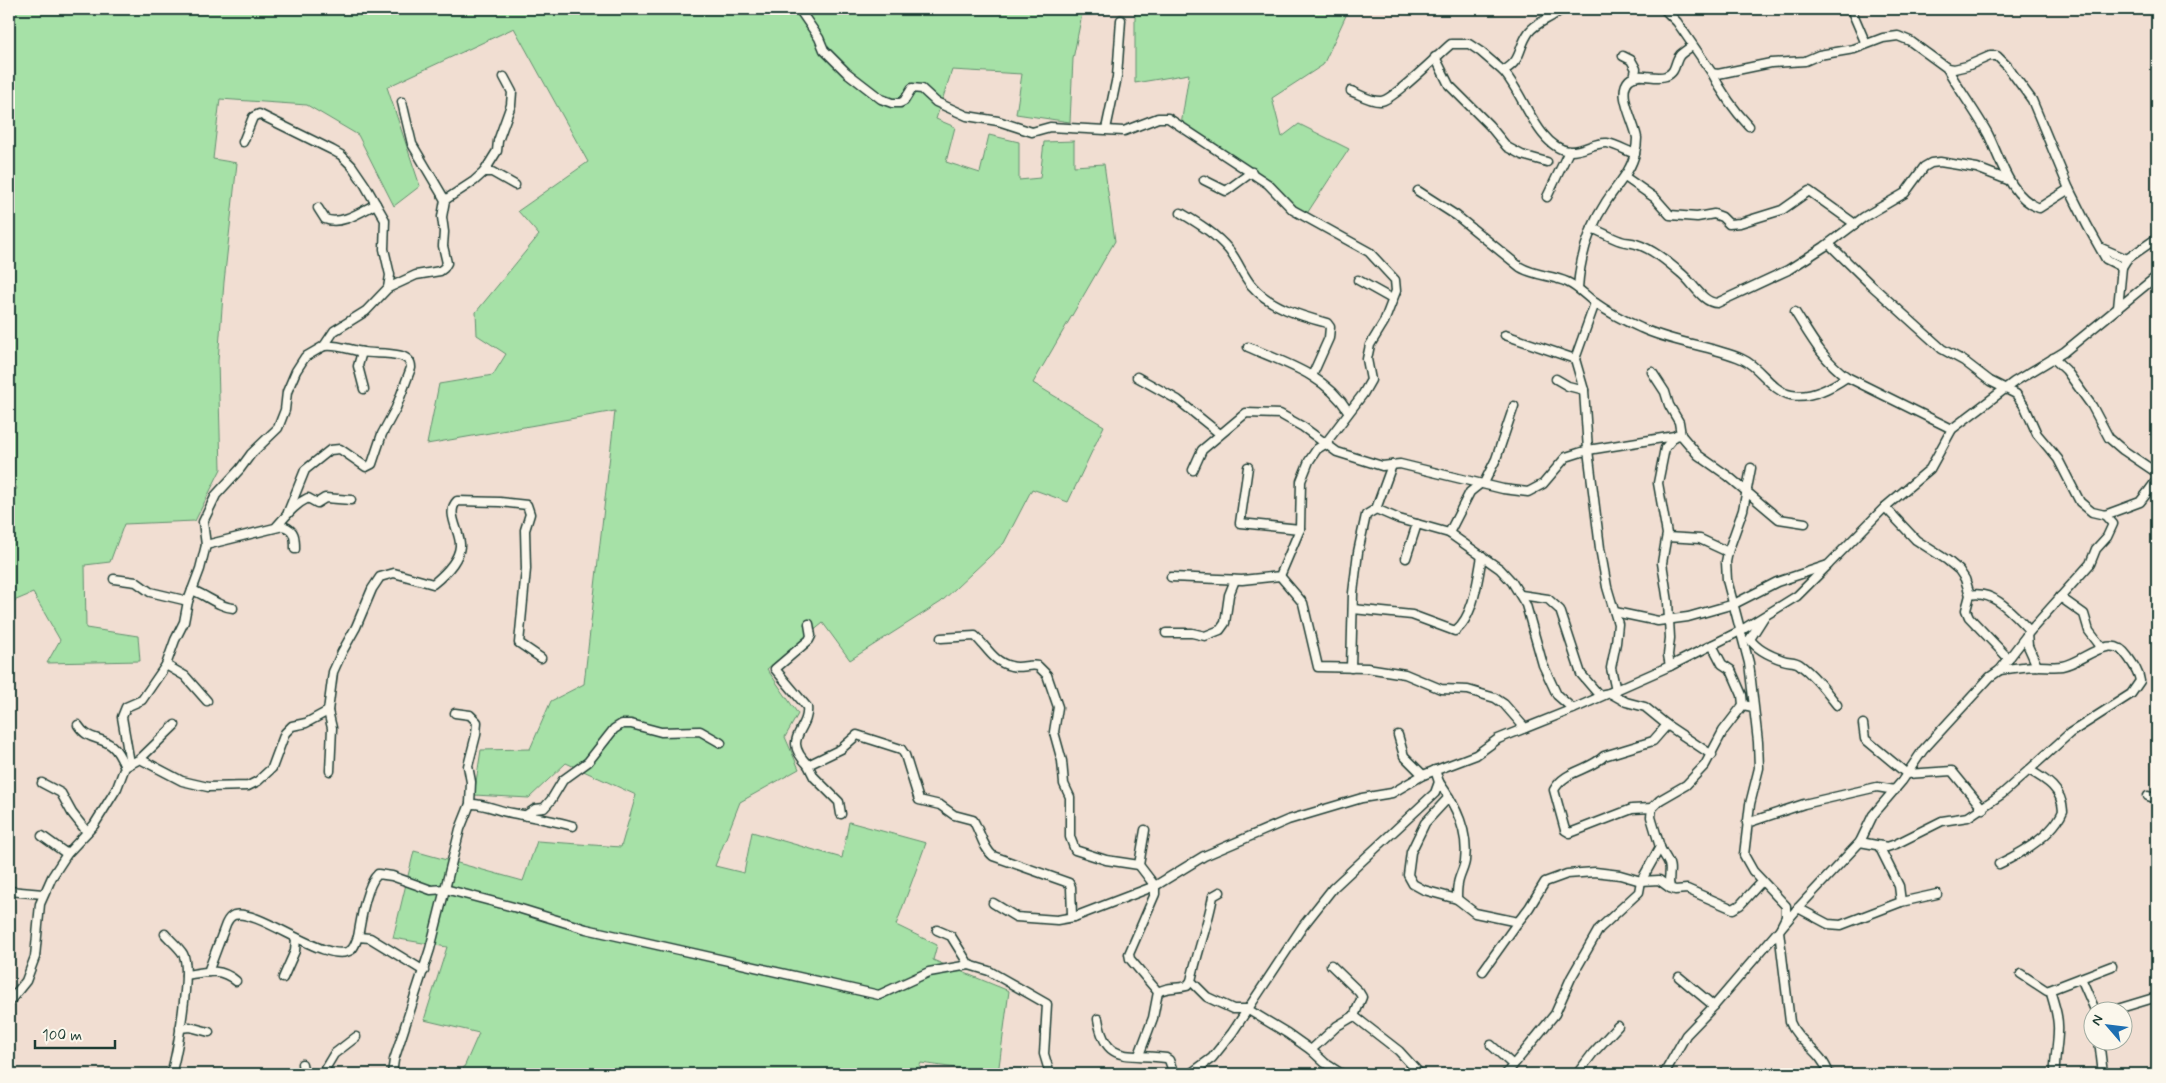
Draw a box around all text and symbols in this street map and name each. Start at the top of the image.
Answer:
north arrow [2084,1000,2134,1050]
text: N [2087,1012,2108,1029]
scale bar [35,1018,115,1050]
text: 100 m [42,1026,82,1046]

